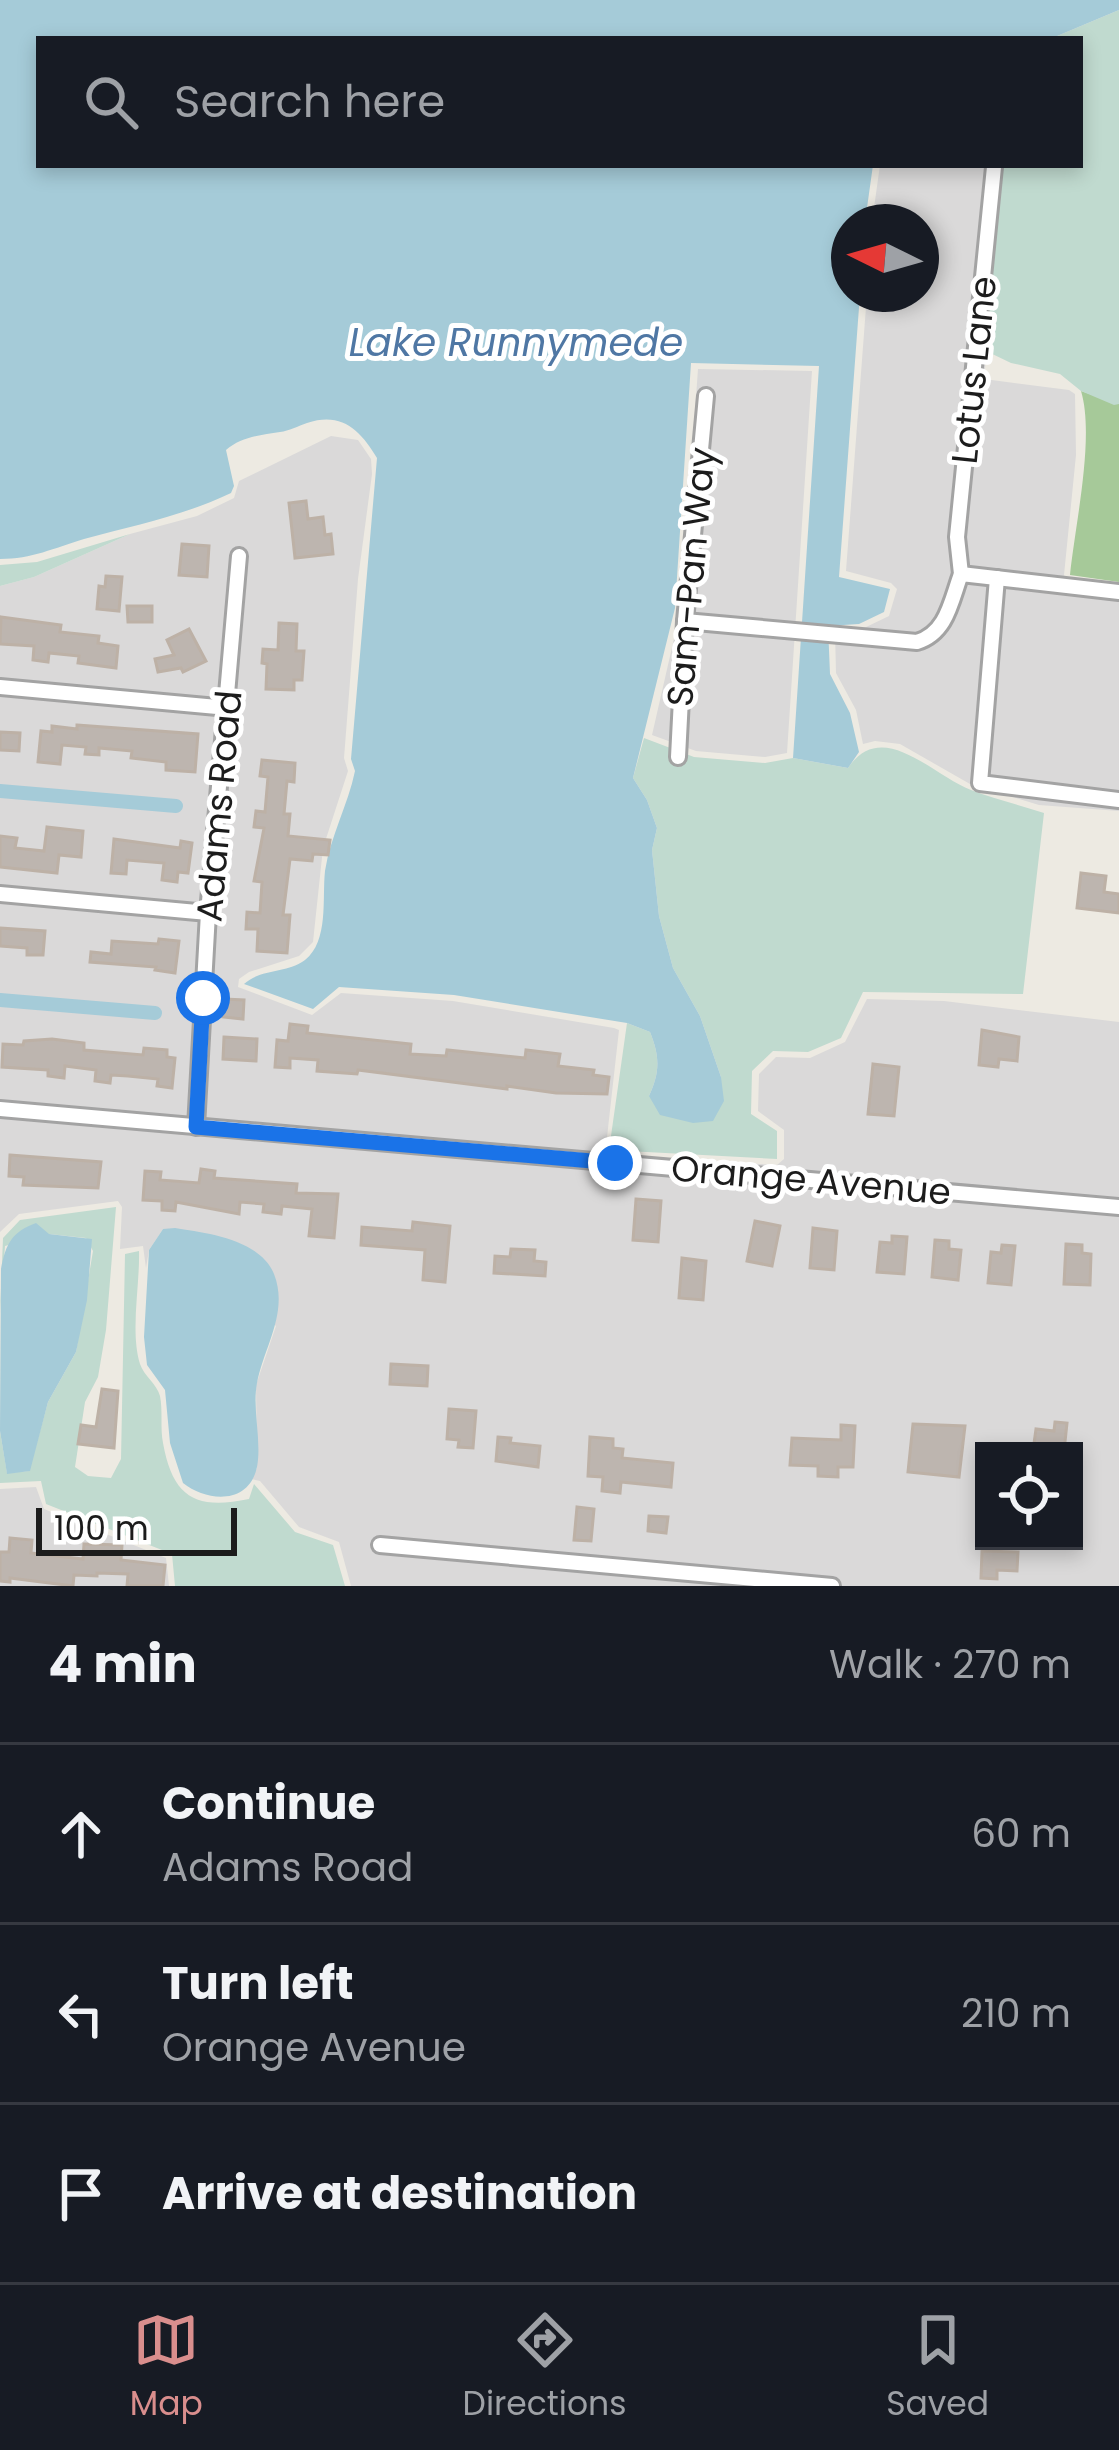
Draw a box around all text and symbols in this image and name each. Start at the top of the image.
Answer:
search box [36,36,1083,168]
icon: search [78,69,144,135]
text: Search here [174,70,445,133]
north arrow [831,204,939,312]
street label: Lotus Lane [939,274,1009,466]
water label: Lake Runnymede [349,315,683,370]
street label: Sam-Pan Way [654,445,728,709]
street label: Adams Road [183,688,255,924]
route start [176,971,230,1025]
route end [588,1136,642,1190]
street label: Orange Avenue [669,1142,953,1218]
map controls [975,1442,1083,1550]
button: locate [975,1442,1083,1550]
scale bar [36,1502,237,1555]
text: 100 m [54,1505,149,1552]
text: 4 min [48,1628,197,1700]
text: Walk · 270 m [829,1637,1071,1692]
text: Continue [162,1772,375,1835]
icon: ahead [48,1801,114,1867]
text: 60 m [971,1806,1071,1861]
text: Adams Road [162,1840,413,1895]
text: Turn left [162,1952,354,2015]
icon: left [48,1981,114,2047]
text: 210 m [961,1986,1071,2041]
text: Orange Avenue [162,2020,466,2075]
icon: arrive [48,2161,114,2227]
text: Arrive at destination [162,2162,637,2225]
tab: Map [130,2307,203,2429]
tab: Directions [463,2307,626,2429]
tab: Saved [886,2307,989,2429]

